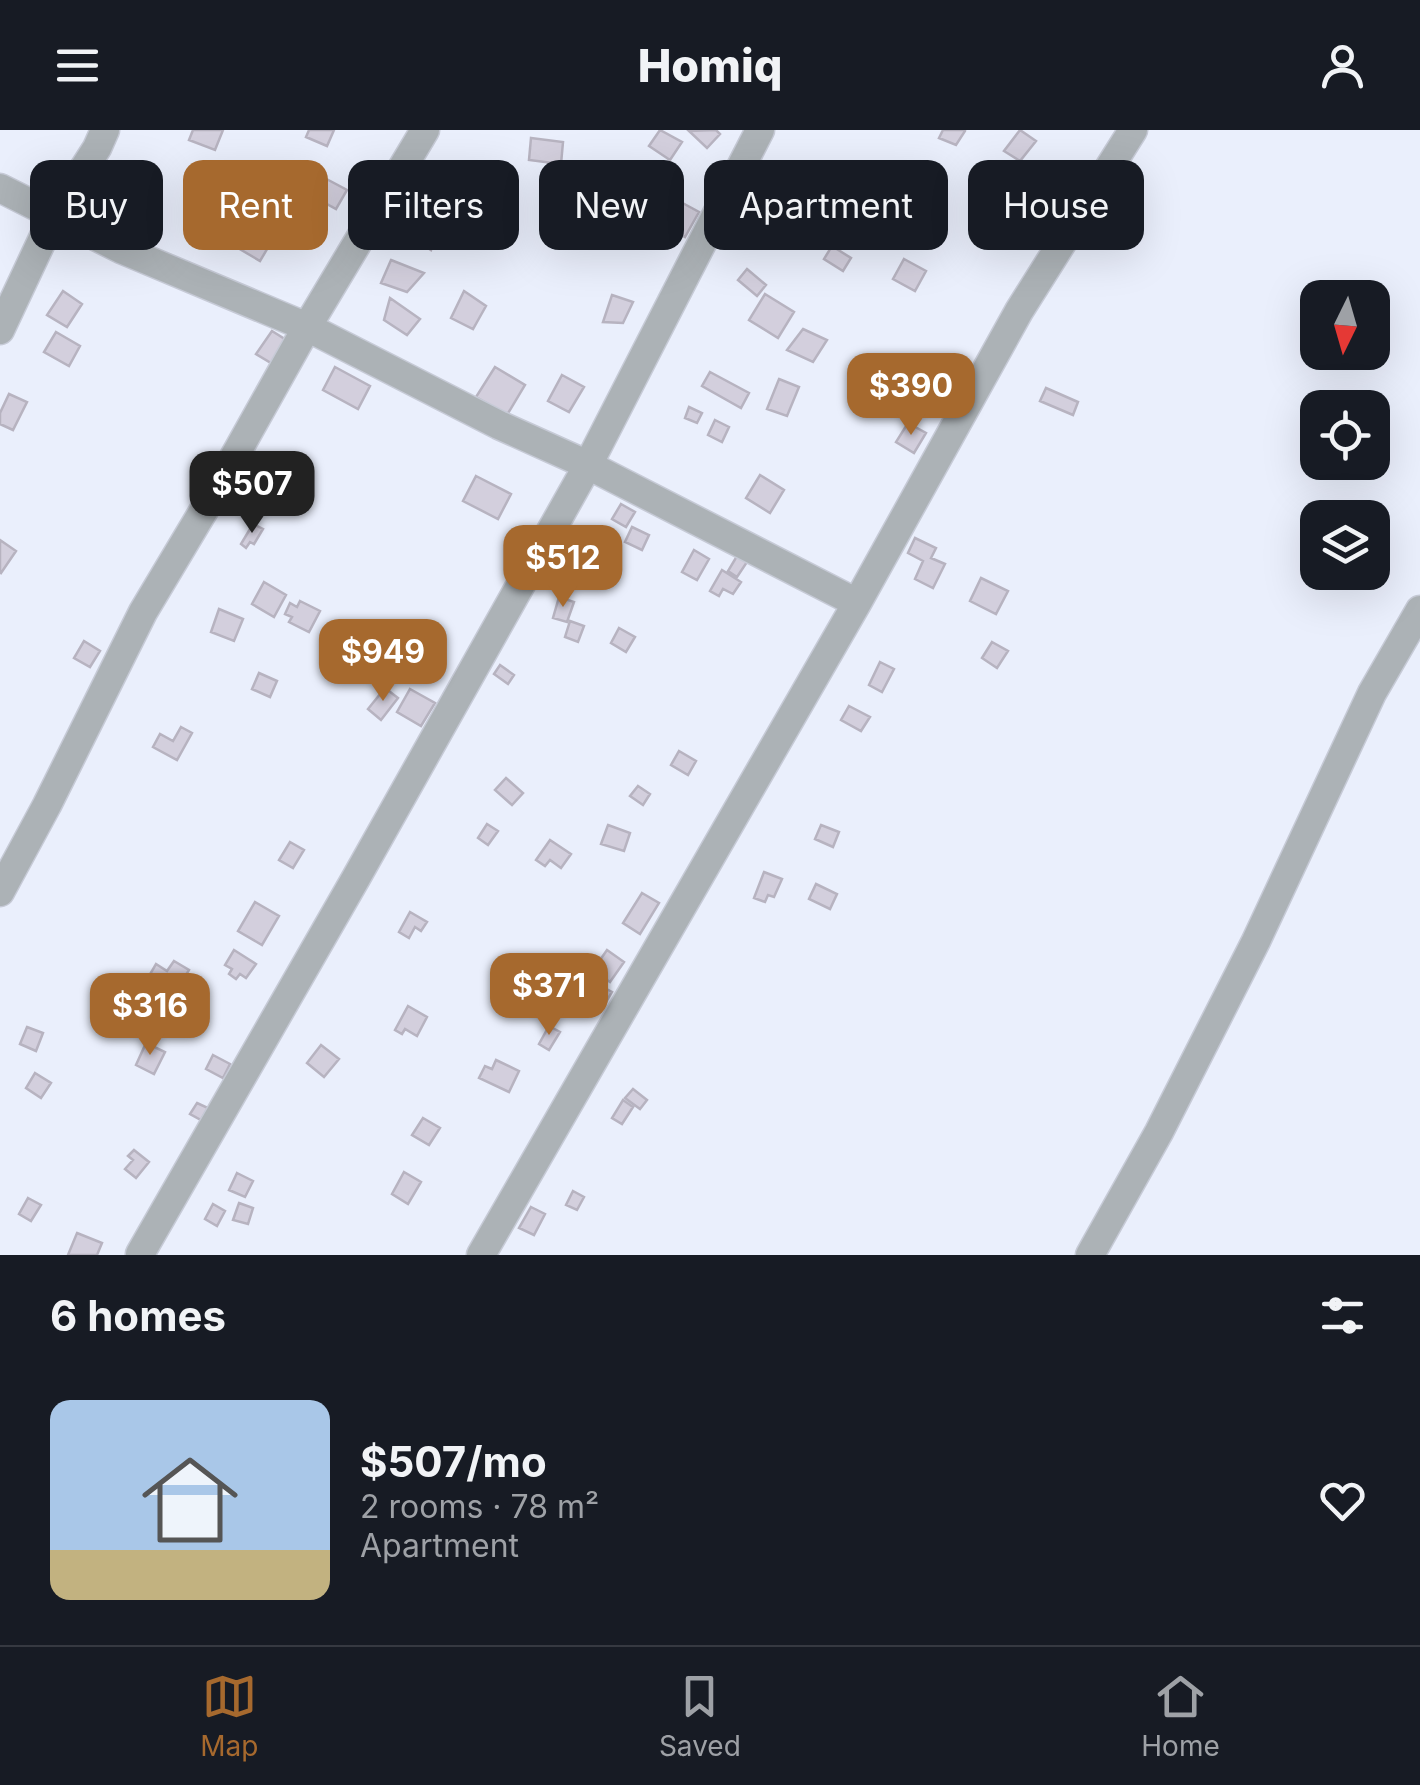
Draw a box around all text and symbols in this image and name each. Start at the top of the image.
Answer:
icon: menu [50,38,105,93]
text: Homiq [638,38,782,93]
icon: person [1315,38,1370,93]
chip: Buy [30,160,163,250]
chip: Rent [183,160,328,250]
chip: Filters [348,160,519,250]
chip: New [539,160,684,250]
chip: Apartment [704,160,948,250]
chip: House [968,160,1144,250]
north arrow [1300,280,1390,370]
map controls [1300,280,1390,590]
pin: $390 [852,353,970,438]
text: $390 [869,366,953,405]
button: locate [1300,390,1390,480]
pin: $507 [193,451,311,536]
text: $507 [212,464,292,503]
button: layers [1300,500,1390,590]
pin: $512 [504,525,622,610]
text: $512 [525,538,601,577]
pin: $949 [324,619,442,704]
text: $949 [341,632,425,671]
pin: $371 [490,953,608,1038]
text: $371 [512,966,586,1005]
pin: $316 [91,973,209,1058]
text: $316 [112,986,188,1025]
icon: filters [1315,1288,1370,1343]
text: 6 homes [50,1290,226,1341]
text: $507/mo [360,1436,547,1487]
icon: home [130,1440,250,1560]
icon: heart [1315,1473,1370,1528]
text: 2 rooms · 78 m² [360,1487,599,1526]
text: Apartment [360,1526,519,1565]
tab: Map [200,1669,258,1763]
tab: Saved [659,1669,741,1763]
tab: Home [1141,1669,1220,1763]

